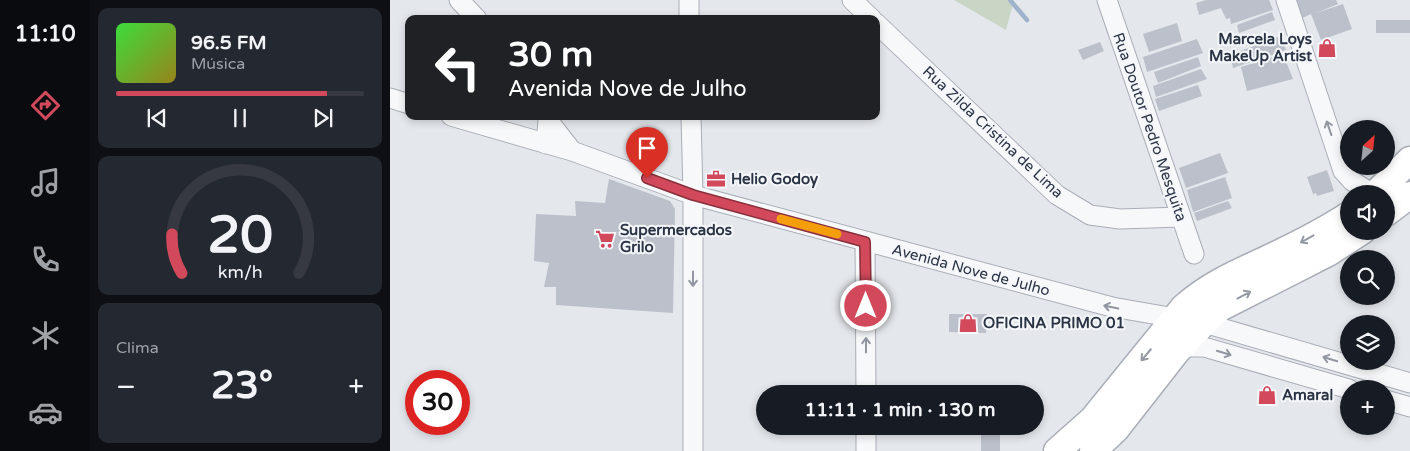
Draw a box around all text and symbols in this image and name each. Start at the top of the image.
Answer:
text: 11:10 [15,21,75,47]
street label: Rua Doutor Pedro Mesquita [1109,30,1191,224]
place label: Marcela Loys MakeUp Artist [1209,30,1312,66]
text: 96.5 FM [191,32,267,54]
text: 30 m [508,34,593,76]
icon: left [425,35,490,100]
shop icon: Marcela Loys MakeUp Artist [1316,37,1338,59]
text: Música [191,54,245,74]
street label: Rua Zilda Cristina de Lima [919,62,1067,202]
text: Avenida Nove de Julho [508,76,747,102]
icon: directions [28,88,63,123]
icon: previous [143,104,171,132]
icon: pause [226,104,254,132]
icon: next [309,104,337,132]
one-way arrow [1323,120,1333,136]
north arrow [1340,120,1395,175]
map controls [1340,120,1395,435]
pin [626,127,668,178]
icon: arrive [633,134,661,162]
icon: music [28,165,63,200]
office icon: Helio Godoy [705,168,727,190]
place label: Helio Godoy [731,170,818,189]
button: sound [1340,185,1395,240]
text: 20 [207,204,273,267]
place label: Supermercados Grilo [620,221,732,256]
supermarket icon: Supermercados Grilo [594,228,616,250]
one-way arrow [1299,234,1314,244]
street label: Avenida Nove de Julho [890,240,1052,300]
icon: phone [28,242,63,277]
button: search [1340,250,1395,305]
text: km/h [218,262,262,283]
one-way arrow [688,270,698,287]
position arrow [839,279,891,331]
one-way arrow [1236,290,1251,300]
one-way arrow [1104,302,1120,311]
shop icon: OFICINA PRIMO 01 [957,312,979,334]
place label: OFICINA PRIMO 01 [983,314,1125,332]
button: layers [1340,315,1395,370]
icon: climate [28,318,63,353]
one-way arrow [861,337,871,354]
text: Clima [116,338,159,358]
one-way arrow [1140,348,1151,361]
one-way arrow [1216,348,1232,358]
one-way arrow [1322,354,1338,364]
text: 23° [211,363,273,409]
text: − [116,370,136,404]
text: + [348,370,364,404]
speed limit sign: 30 [405,370,470,435]
button: + [1340,380,1395,435]
shop icon: Amaral [1256,384,1278,406]
place label: Amaral [1282,386,1333,404]
icon: car [28,395,63,430]
text: 11:11 · 1 min · 130 m [804,399,996,421]

